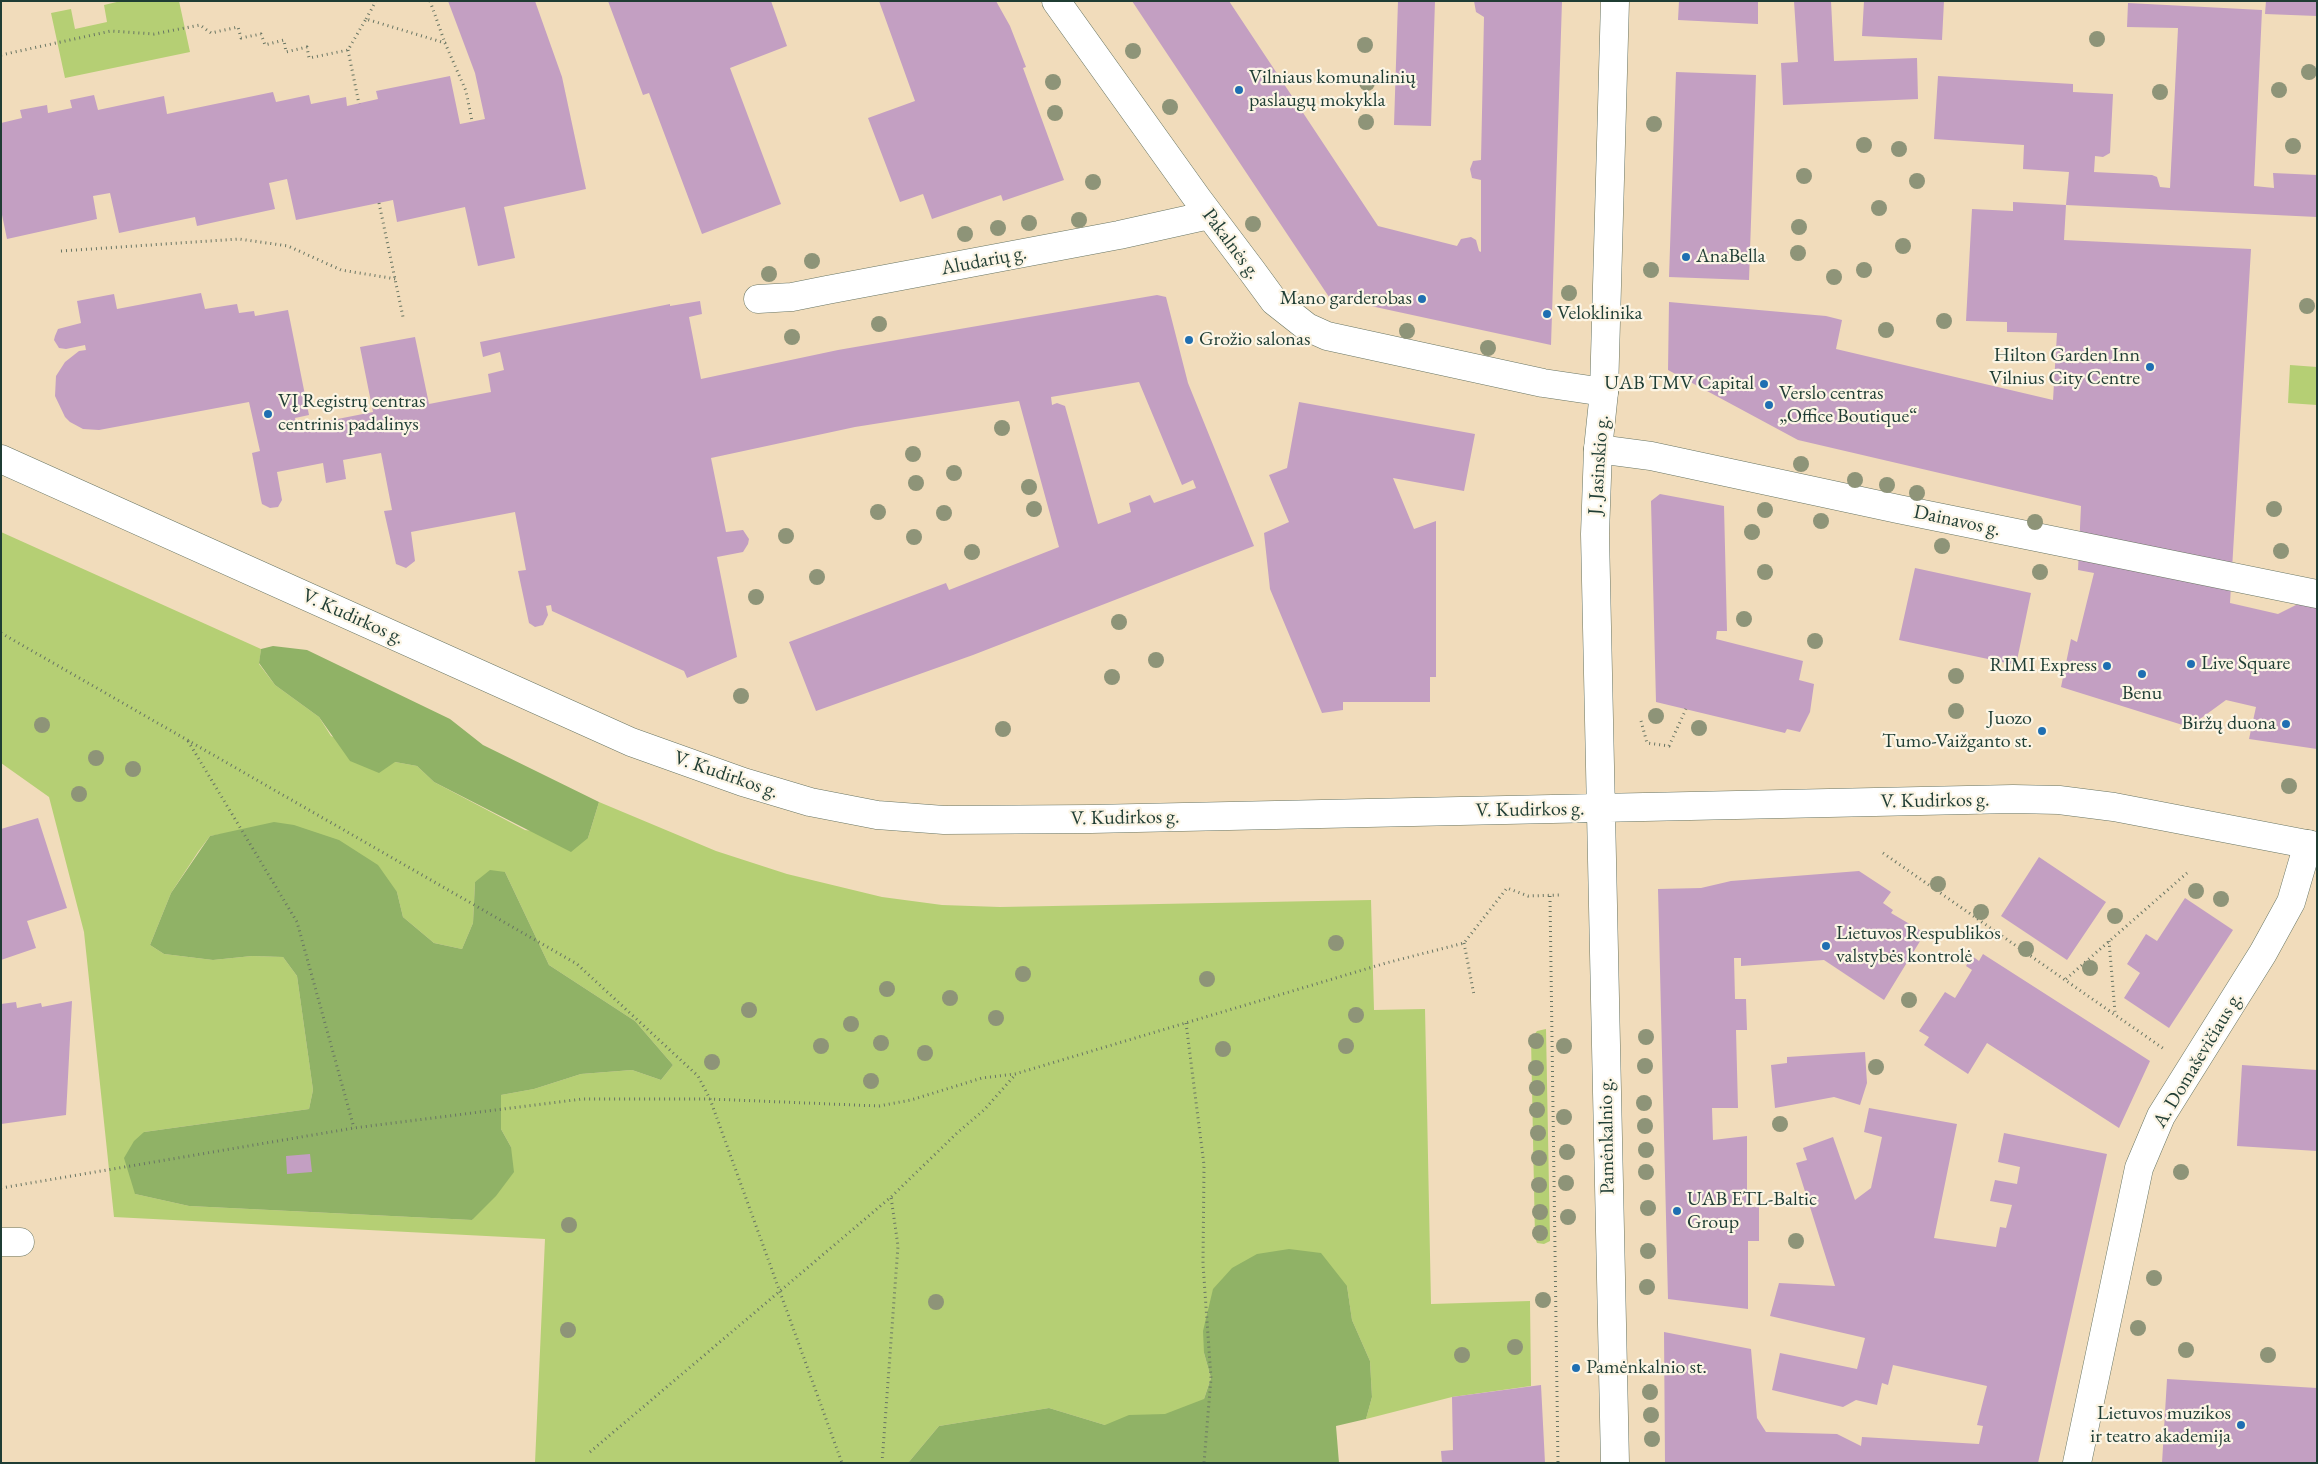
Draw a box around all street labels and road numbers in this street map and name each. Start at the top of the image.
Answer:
street label: Pakalnės g. [1197,204,1265,284]
street label: Aludarių g. [939,241,1029,281]
street label: J. Jasinskio g. [1584,414,1614,516]
street label: Dainavos g. [1911,500,2003,542]
street label: V. Kudirkos g. [298,584,408,650]
street label: V. Kudirkos g. [671,746,781,804]
street label: V. Kudirkos g. [1880,788,1990,814]
street label: V. Kudirkos g. [1475,797,1585,823]
street label: V. Kudirkos g. [1070,805,1180,831]
street label: A. Domaševičiaus g. [2148,988,2248,1132]
street label: Pamėnkalnio g. [1594,1077,1620,1195]

